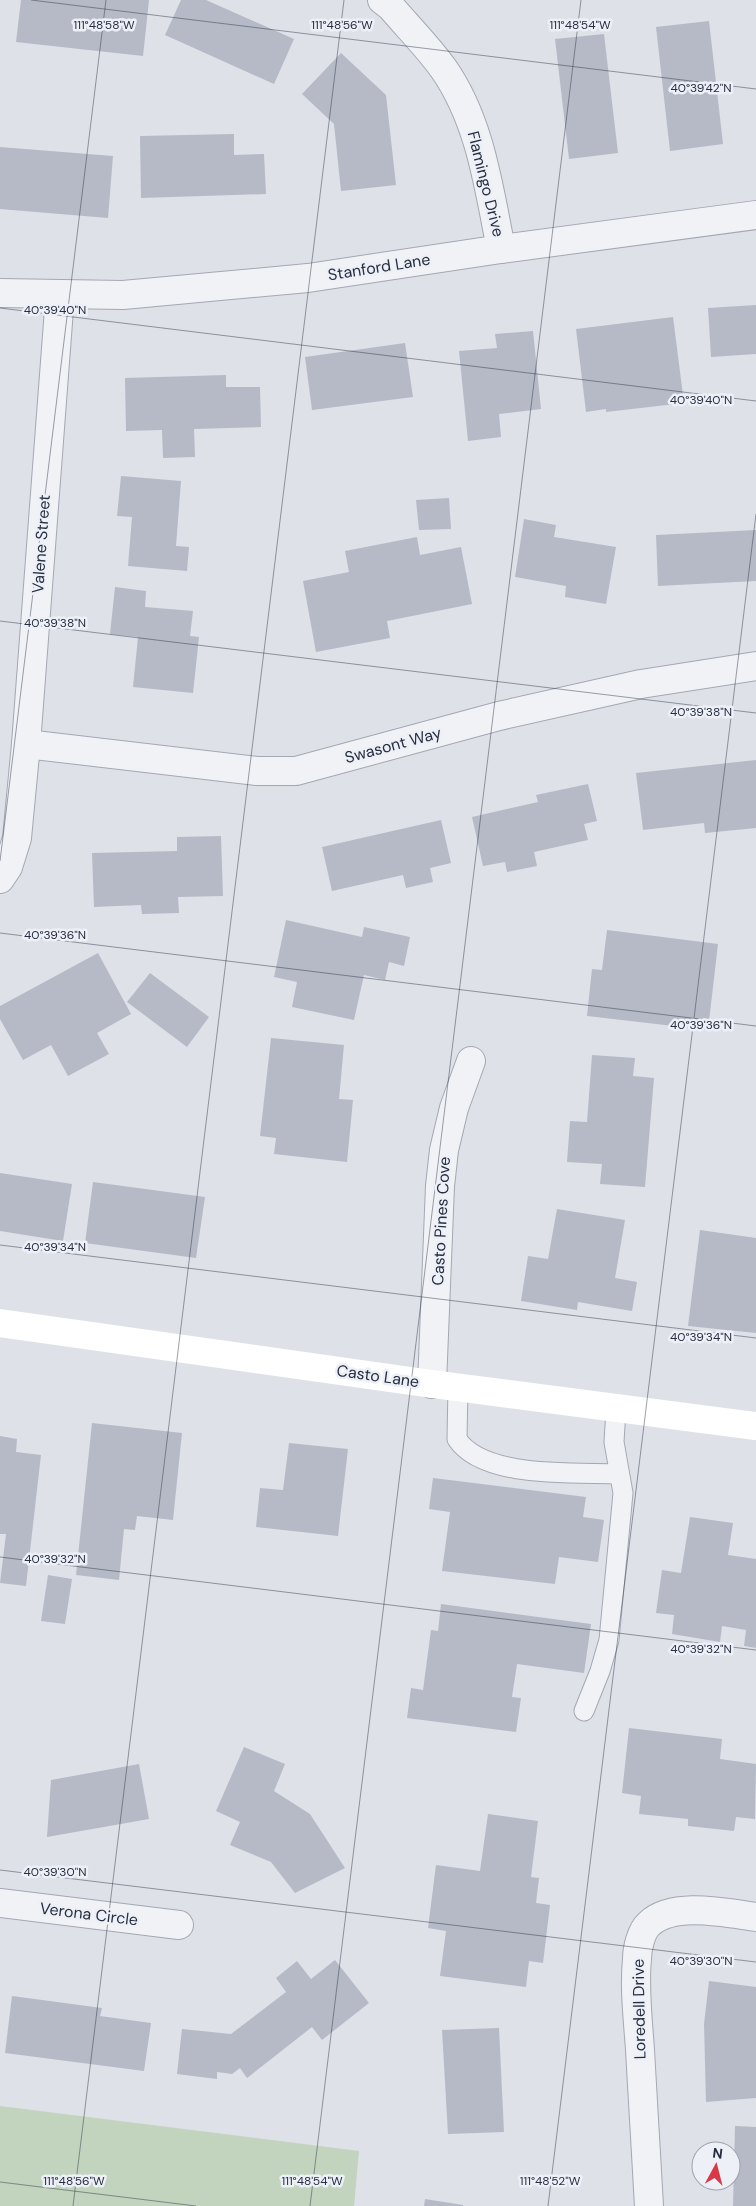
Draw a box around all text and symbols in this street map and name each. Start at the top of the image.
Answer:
text: 111°48'58"W [73,17,135,33]
text: 111°48'56"W [311,17,373,33]
text: 111°48'54"W [549,17,611,33]
text: 40°39'42"N [670,80,732,96]
street label: Flamingo Drive [463,129,509,239]
street label: Stanford Lane [326,249,432,285]
text: 40°39'40"N [24,302,86,318]
text: 40°39'40"N [670,392,732,408]
street label: Valene Street [27,494,55,594]
text: 40°39'38"N [24,615,86,631]
text: 40°39'38"N [670,704,732,720]
street label: Swasont Way [342,722,444,768]
text: 40°39'36"N [24,927,86,943]
text: 40°39'36"N [670,1017,732,1033]
street label: Casto Pines Cove [427,1156,455,1286]
text: 40°39'34"N [24,1239,86,1255]
text: 40°39'34"N [670,1329,732,1345]
street label: Casto Lane [335,1360,421,1392]
text: 40°39'32"N [24,1551,86,1567]
text: 40°39'32"N [670,1641,732,1657]
text: 40°39'30"N [24,1864,86,1880]
street label: Verona Circle [39,1898,139,1930]
text: 40°39'30"N [670,1953,732,1969]
street label: Loredell Drive [628,1958,650,2060]
north arrow [691,2141,741,2191]
text: N [711,2144,724,2163]
text: 111°48'56"W [43,2173,105,2189]
text: 111°48'54"W [281,2173,343,2189]
text: 111°48'52"W [520,2173,581,2189]

